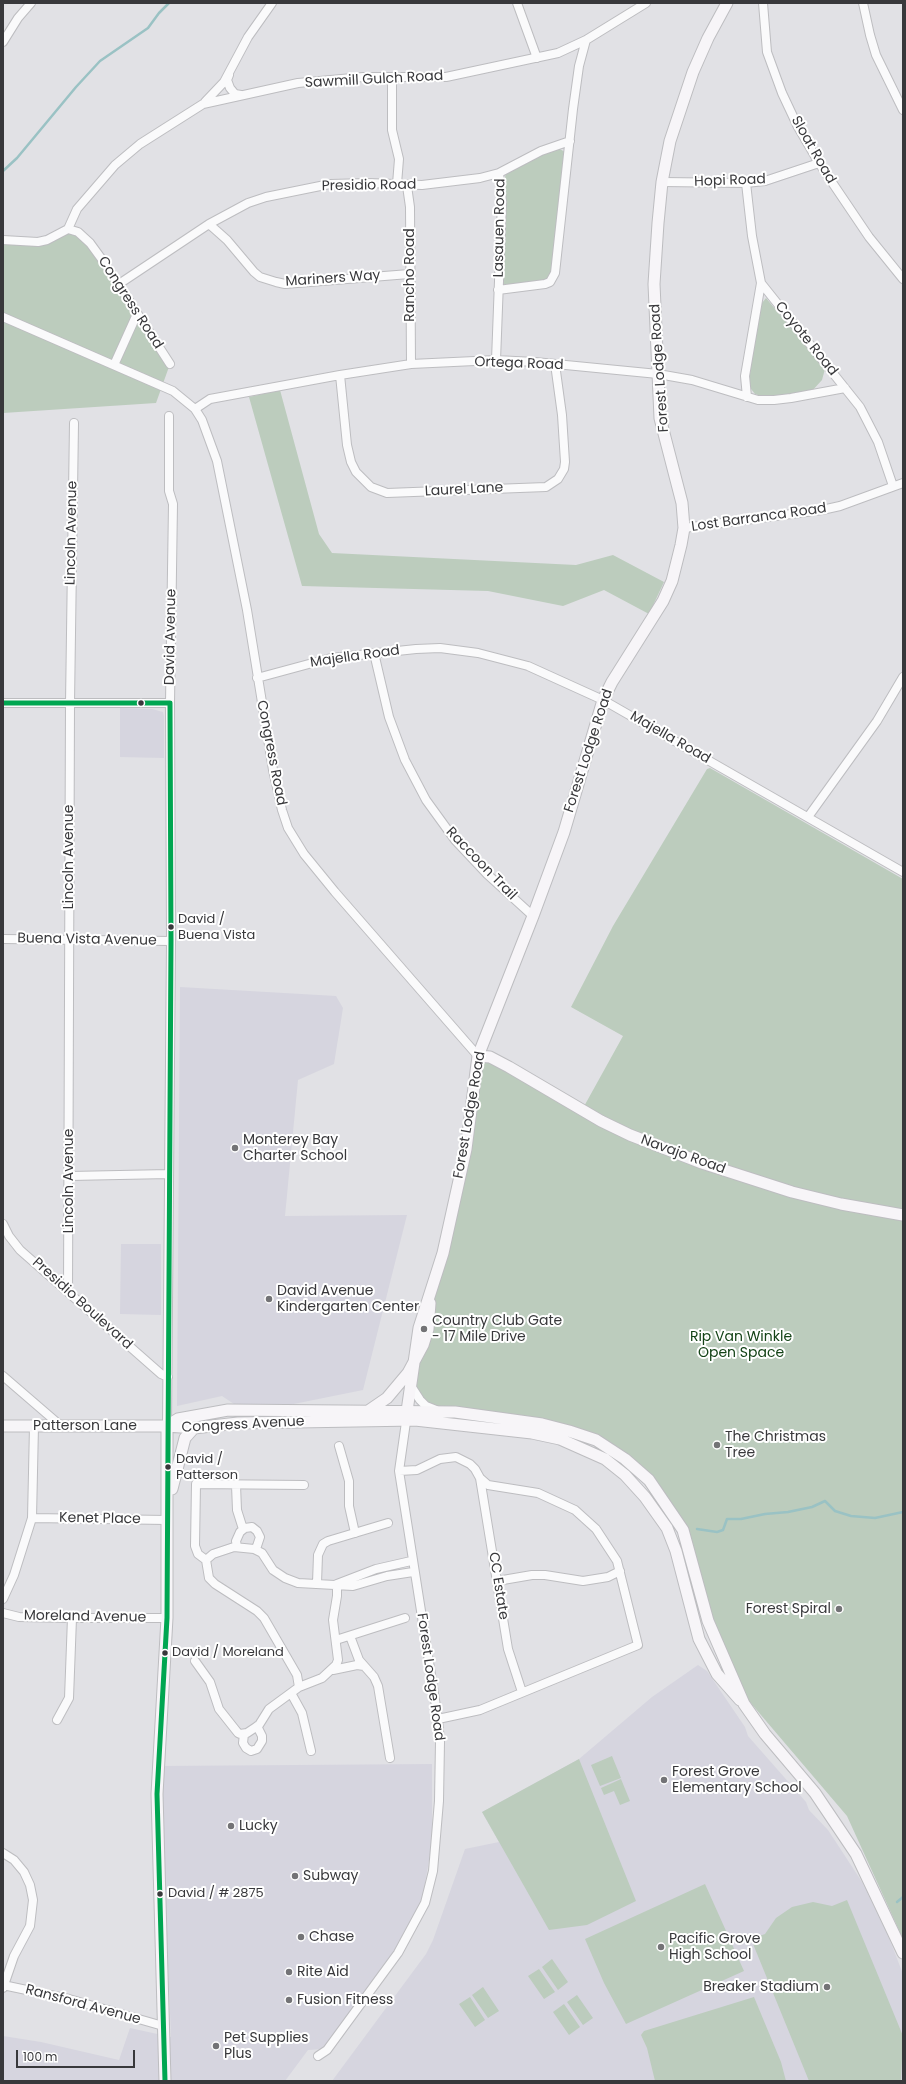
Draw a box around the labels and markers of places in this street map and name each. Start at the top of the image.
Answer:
unlabelled marker [136,698,146,708]
place label: David / Buena Vista [178,912,255,943]
marker: David / Buena Vista [166,922,176,932]
place label: Monterey Bay Charter School [243,1132,347,1164]
marker: Monterey Bay Charter School [230,1143,240,1153]
place label: David Avenue Kindergarten Center [277,1283,419,1316]
marker: David Avenue Kindergarten Center [264,1294,274,1304]
place label: Country Club Gate - 17 Mile Drive [432,1313,562,1346]
marker: Country Club Gate - 17 Mile Drive [419,1324,429,1334]
place label: The Christmas Tree [725,1429,826,1462]
marker: The Christmas Tree [712,1440,722,1450]
place label: David / Patterson [176,1452,238,1483]
marker: David / Patterson [163,1462,173,1472]
place label: Forest Spiral [746,1601,831,1617]
marker: Forest Spiral [834,1604,844,1614]
place label: David / Moreland [172,1645,284,1661]
marker: David / Moreland [160,1648,170,1658]
place label: Forest Grove Elementary School [672,1764,802,1796]
marker: Forest Grove Elementary School [659,1775,669,1785]
place label: Lucky [239,1818,278,1834]
marker: Lucky [226,1821,236,1831]
place label: Subway [303,1868,358,1884]
marker: Subway [290,1871,300,1881]
place label: David / # 2875 [168,1886,264,1902]
marker: David / # 2875 [155,1889,165,1899]
place label: Chase [309,1929,354,1945]
place label: Pacific Grove High School [669,1931,760,1964]
marker: Chase [296,1932,306,1942]
marker: Pacific Grove High School [656,1942,666,1952]
place label: Rite Aid [297,1964,349,1980]
marker: Rite Aid [284,1967,294,1977]
place label: Breaker Stadium [703,1979,819,1995]
marker: Breaker Stadium [822,1982,832,1992]
place label: Fusion Fitness [297,1992,393,2008]
marker: Fusion Fitness [284,1995,294,2005]
place label: Pet Supplies Plus [224,2030,309,2062]
marker: Pet Supplies Plus [211,2041,221,2051]

